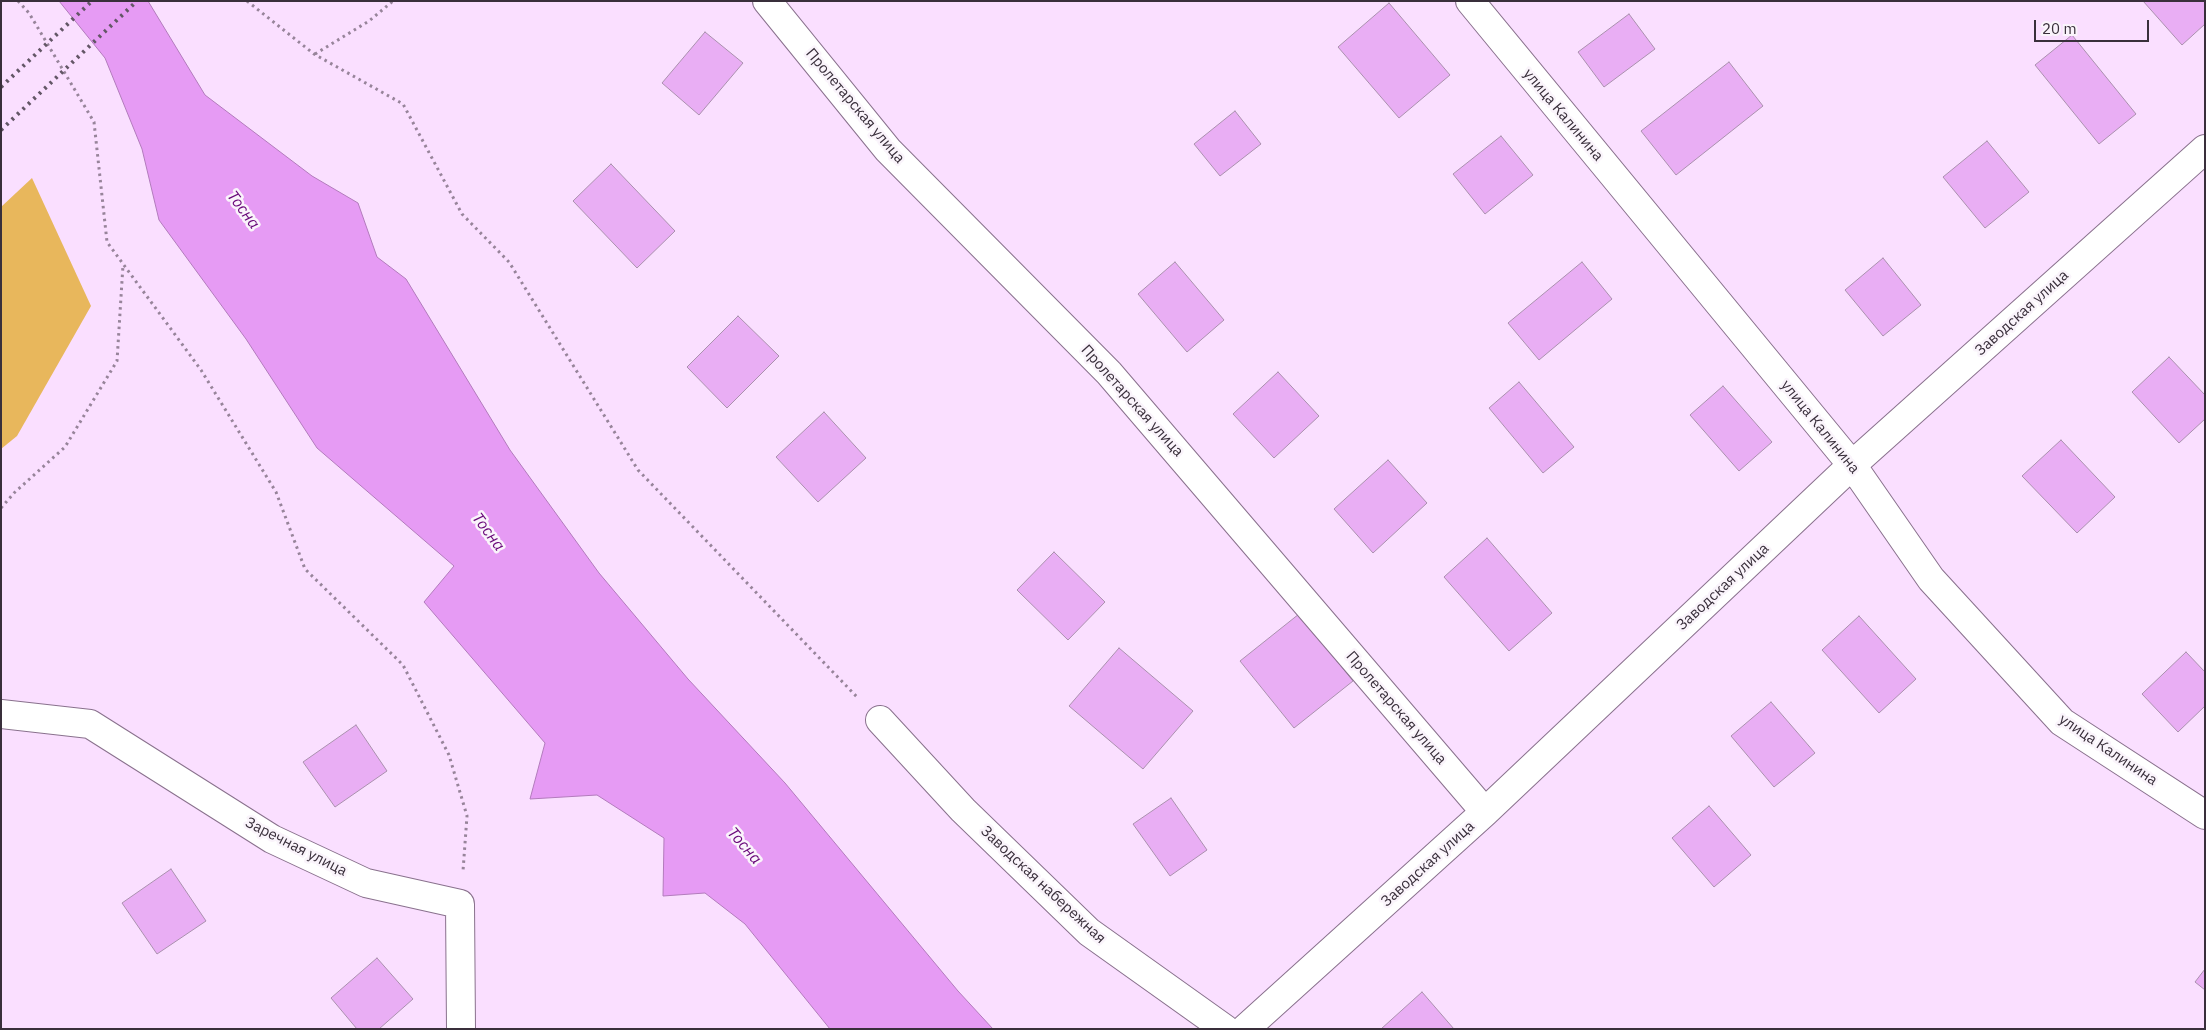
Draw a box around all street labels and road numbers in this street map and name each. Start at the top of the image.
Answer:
street label: Пролетарская улица [802,45,908,167]
street label: улица Калинина [1519,65,1607,165]
street label: Заводская улица [1972,266,2072,360]
street label: Пролетарская улица [1077,341,1187,461]
street label: улица Калинина [1777,377,1863,477]
street label: Заводская улица [1673,540,1773,634]
street label: Пролетарская улица [1342,648,1450,768]
street label: улица Калинина [2055,710,2161,790]
street label: Заречная улица [242,814,350,880]
street label: Заводская улица [1378,817,1478,911]
street label: Заводская набережная [977,822,1109,948]

